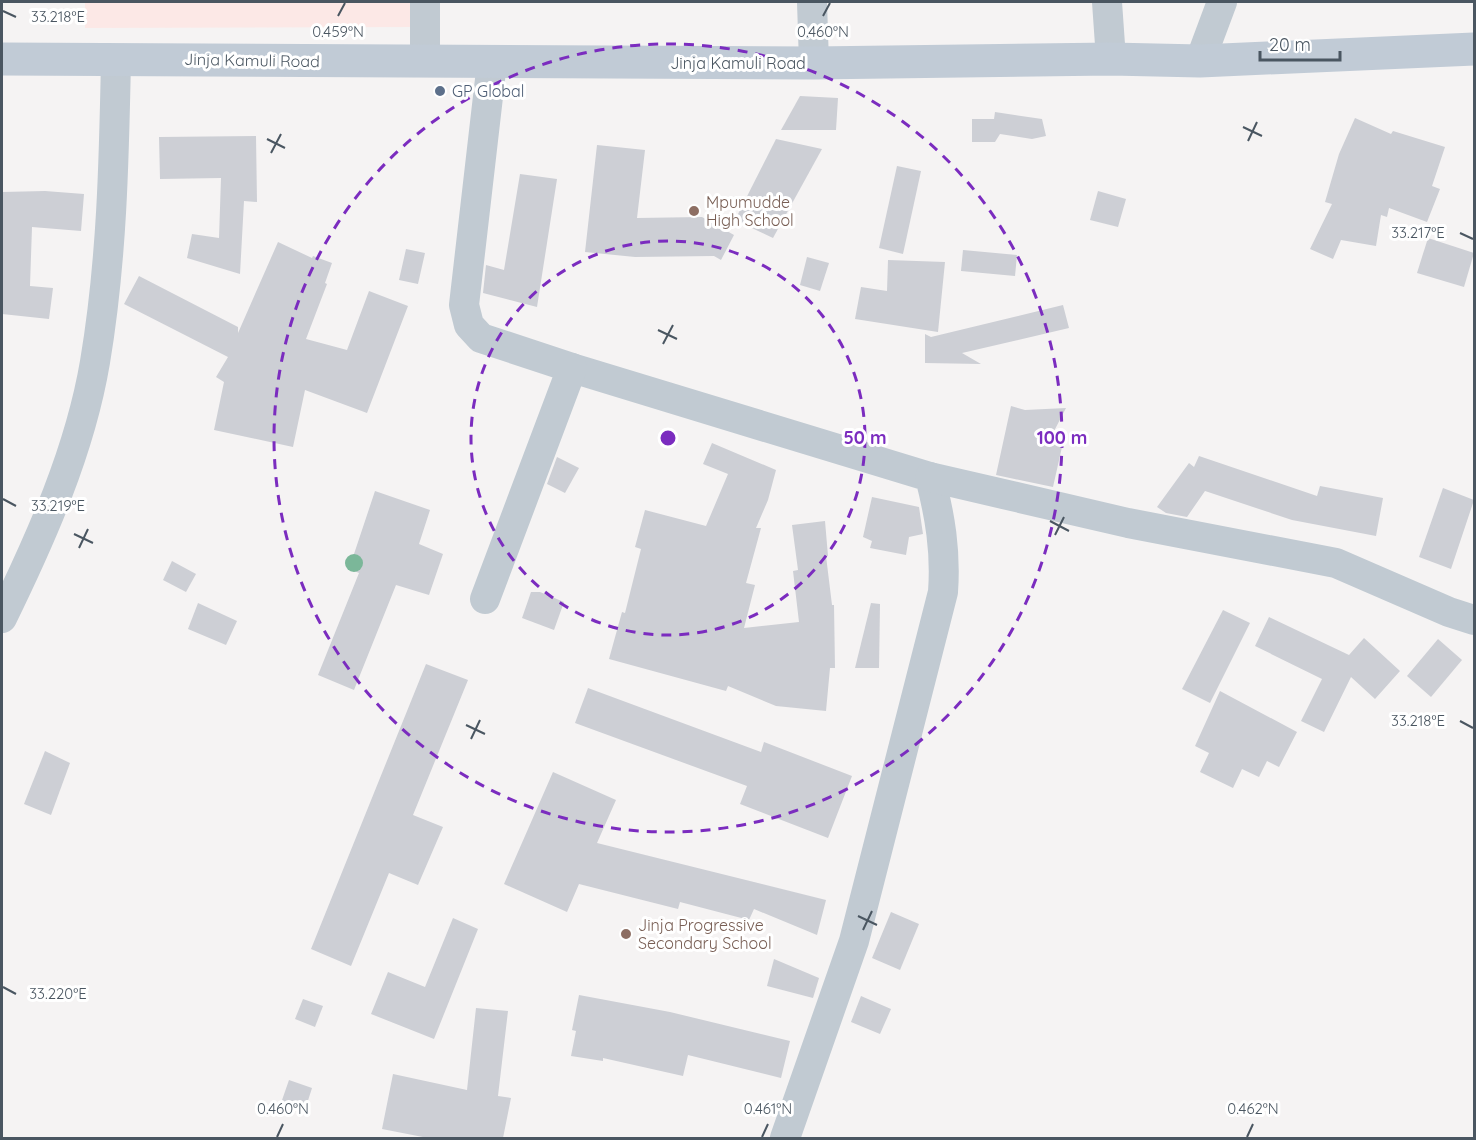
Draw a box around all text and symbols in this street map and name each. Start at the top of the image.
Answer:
text: 33.218°E [31,7,85,26]
text: 0.459°N [312,22,364,41]
text: 0.460°N [797,22,849,41]
scale bar [1260,24,1340,62]
text: 20 m [1269,33,1311,56]
street label: Jinja Kamuli Road [184,49,320,71]
street label: Jinja Kamuli Road [670,53,806,73]
place label: GP Global [452,81,524,101]
marker: GP Global [433,84,447,98]
place label: Mpumudde High School [706,192,794,230]
marker: Mpumudde High School [687,204,701,218]
text: 33.217°E [1391,223,1445,242]
text: 50 m [843,426,887,449]
text: 100 m [1037,426,1087,449]
centre of rings [658,428,678,448]
text: 33.219°E [31,496,85,515]
text: 33.218°E [1391,711,1445,730]
place label: Jinja Progressive Secondary School [638,915,772,953]
marker: Jinja Progressive Secondary School [619,927,633,941]
text: 33.220°E [29,984,87,1003]
text: 0.460°N [257,1099,309,1118]
text: 0.461°N [744,1099,792,1118]
text: 0.462°N [1227,1099,1279,1118]

